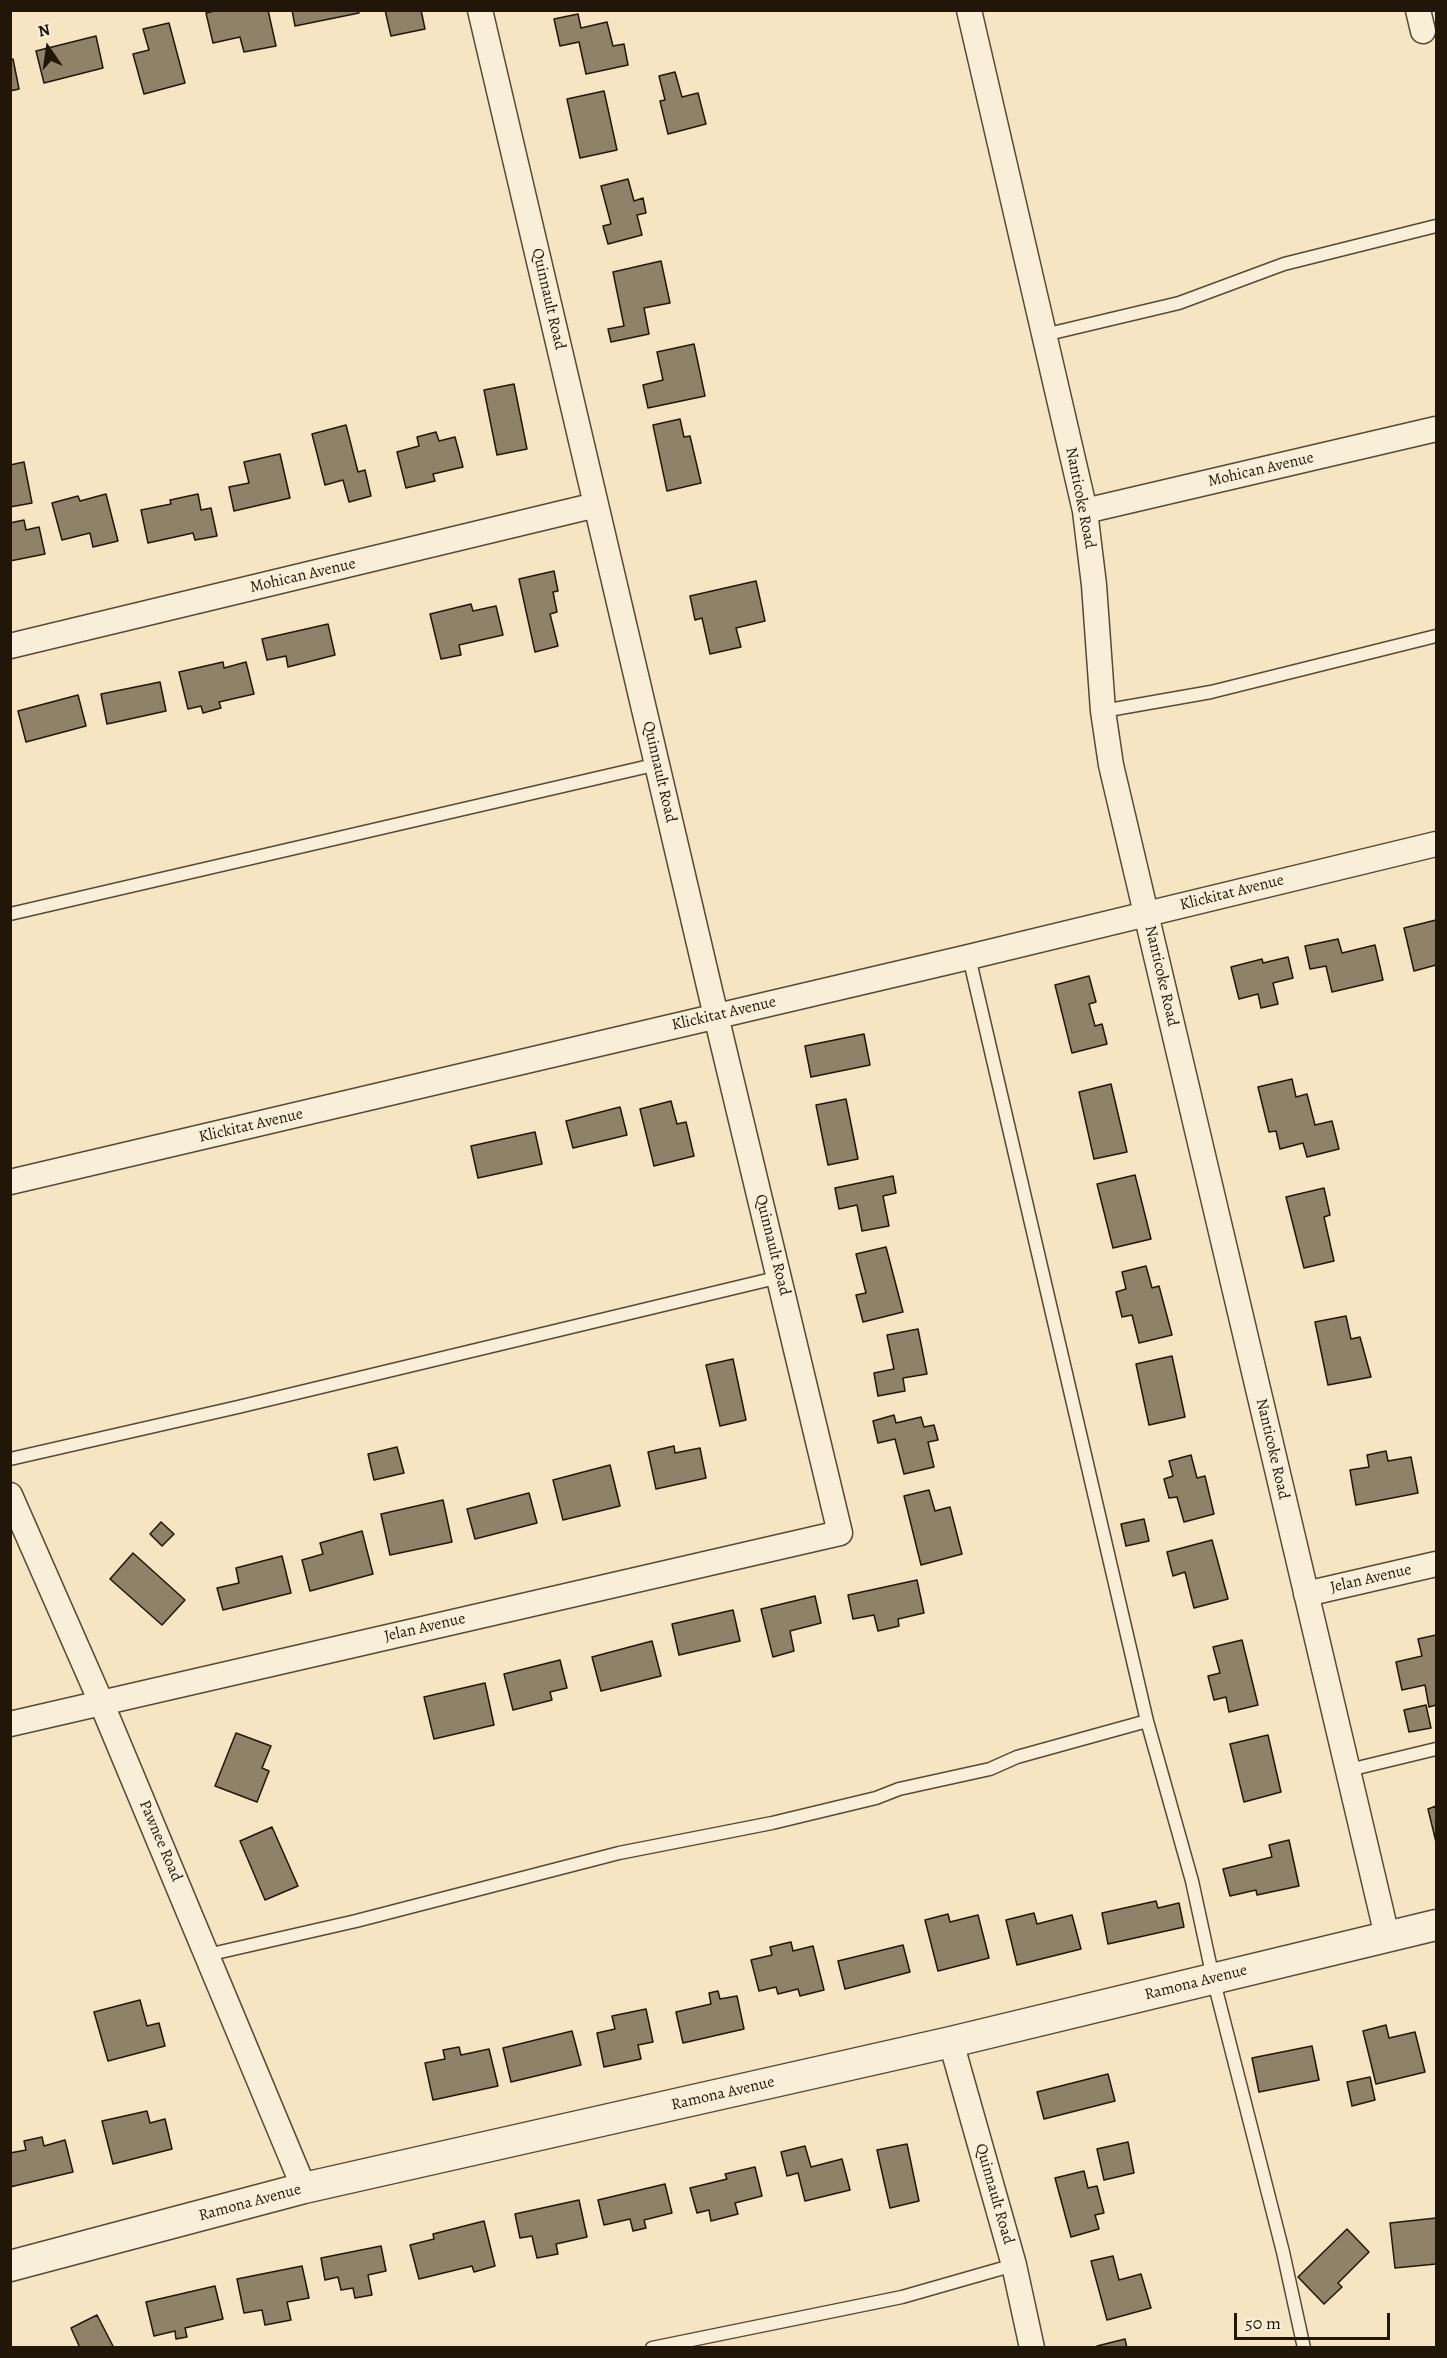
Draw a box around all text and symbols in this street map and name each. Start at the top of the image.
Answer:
north arrow [18,18,78,78]
text: N [36,18,52,42]
street label: Quinnault Road [527,246,569,352]
street label: Nanticoke Road [1061,446,1099,550]
street label: Mohican Avenue [1206,449,1316,491]
street label: Mohican Avenue [248,555,358,597]
street label: Quinnault Road [638,719,680,825]
street label: Klickitat Avenue [1178,871,1286,915]
street label: Nanticoke Road [1140,924,1182,1028]
street label: Klickitat Avenue [670,993,778,1035]
street label: Klickitat Avenue [197,1105,305,1147]
street label: Quinnault Road [750,1192,794,1298]
street label: Nanticoke Road [1251,1397,1293,1501]
street label: Jelan Avenue [1329,1560,1413,1598]
street label: Jelan Avenue [383,1609,467,1647]
street label: Pawnee Road [134,1797,186,1885]
street label: Ramona Avenue [1143,1961,1249,2005]
street label: Ramona Avenue [670,2073,776,2115]
street label: Quinnault Road [970,2142,1018,2246]
street label: Ramona Avenue [197,2180,303,2226]
scale bar [1237,2301,1393,2339]
text: 50 m [1245,2311,1281,2335]

